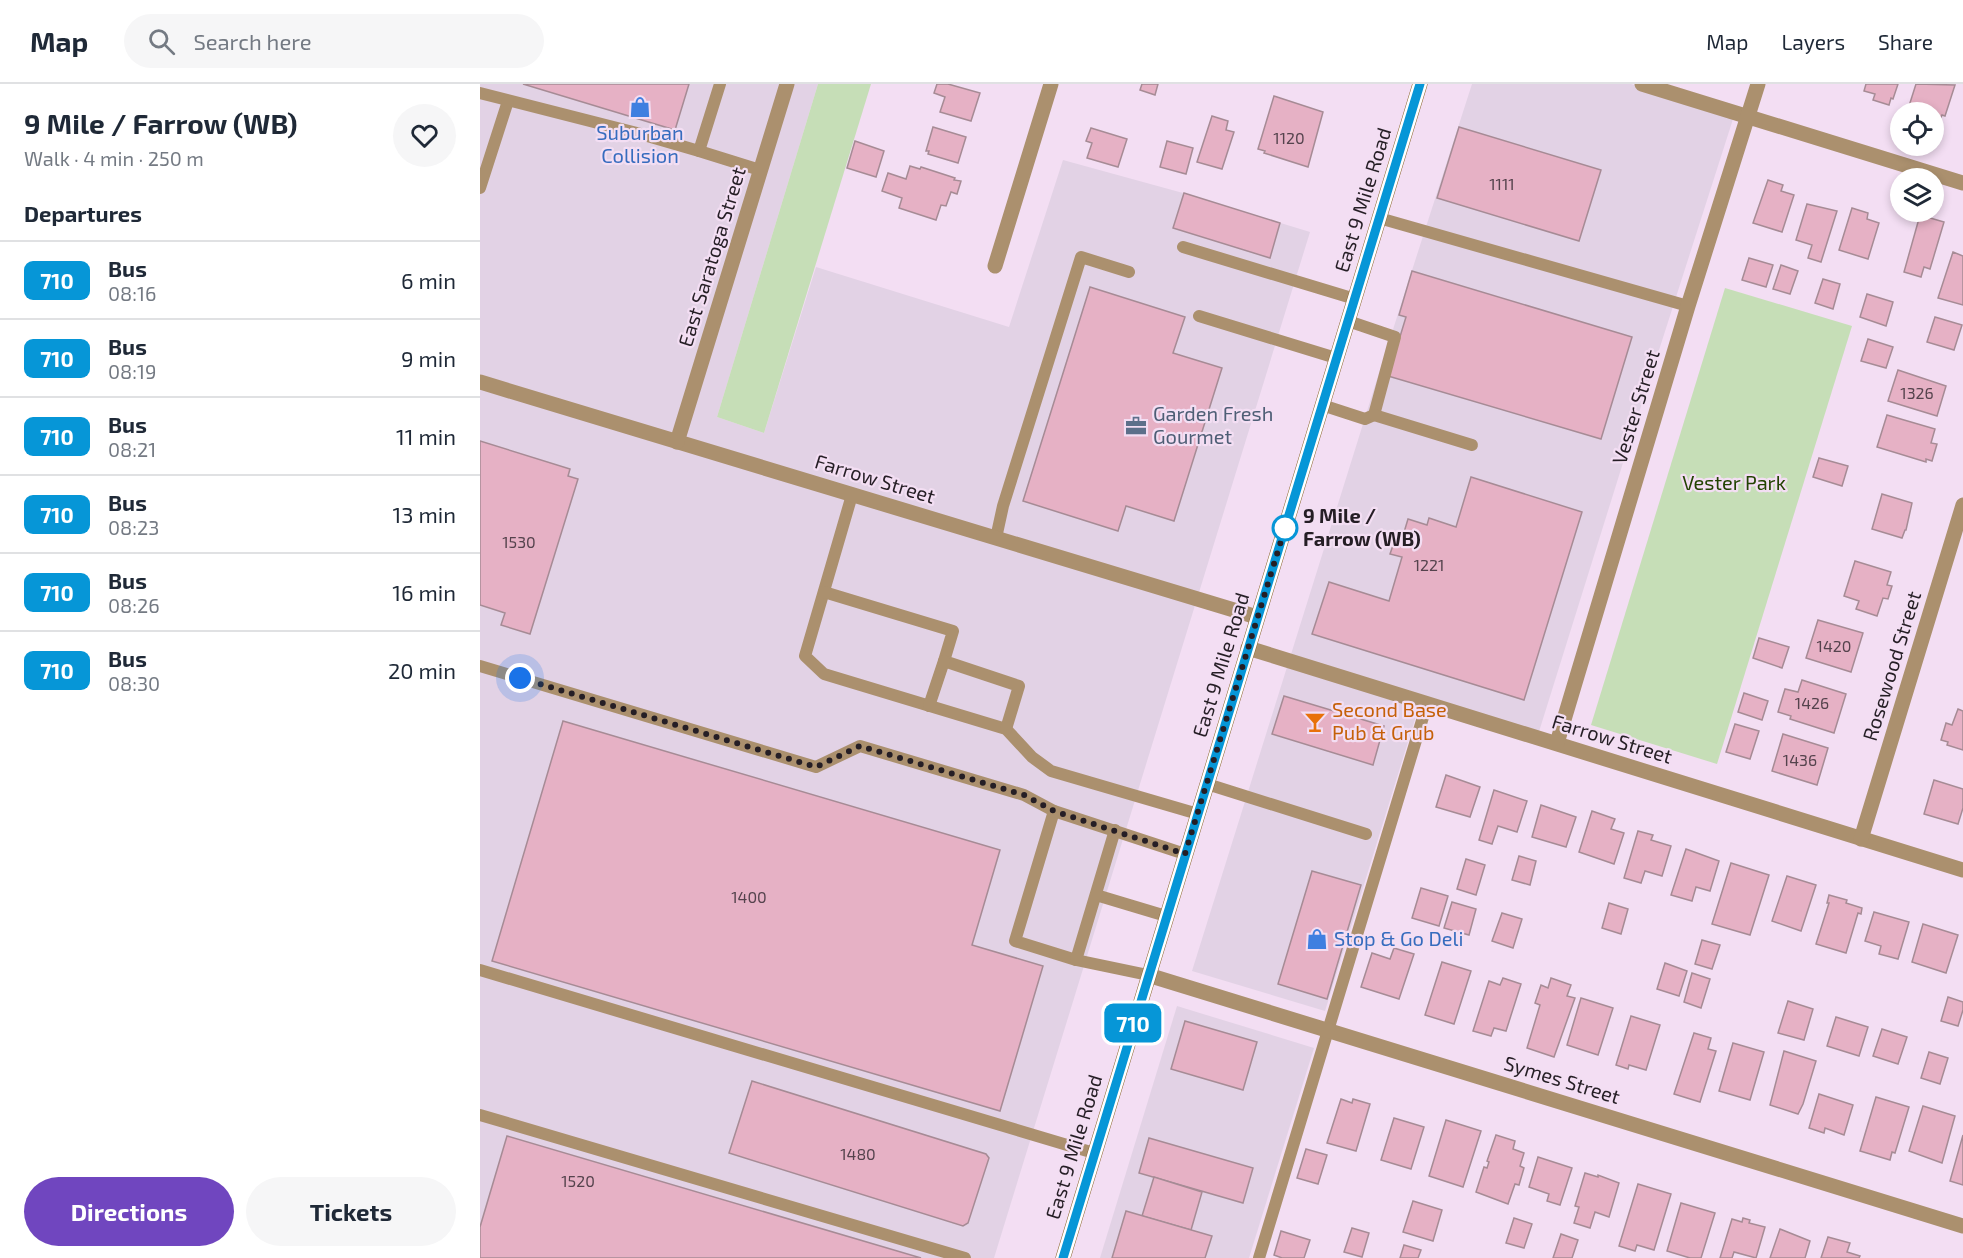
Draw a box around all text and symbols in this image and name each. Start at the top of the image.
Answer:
search box [124,14,544,68]
text: Map [30,24,88,58]
icon: search [145,25,178,58]
text: Search here [193,28,312,54]
text: Map [1706,29,1748,54]
text: Layers [1781,29,1845,54]
text: Share [1878,29,1933,54]
shop icon: Suburban Collision [628,95,652,119]
map controls [1890,102,1944,222]
button: locate [1890,102,1944,156]
button: heart [393,104,456,167]
text: 9 Mile / Farrow (WB) [24,106,298,140]
place label: Suburban Collision [596,120,684,167]
street label: East 9 Mile Road [1329,124,1395,275]
house number: 1120 [1273,128,1305,147]
text: Walk · 4 min · 250 m [24,146,204,170]
street label: East Saratoga Street [672,164,750,349]
button: layers [1890,168,1944,222]
house number: 1111 [1489,174,1515,193]
text: Departures [24,200,142,226]
text: Bus [108,255,147,281]
text: 6 min [401,267,456,293]
text: 710 [40,268,74,293]
text: 08:16 [108,281,156,305]
text: Bus [108,333,147,359]
text: 9 min [401,345,456,371]
text: 710 [40,346,74,371]
street label: Vester Street [1606,346,1664,467]
text: 08:19 [108,359,156,383]
house number: 1326 [1900,383,1934,402]
place label: Garden Fresh Gourmet [1153,401,1273,448]
text: Bus [108,411,147,437]
office icon: Garden Fresh Gourmet [1124,414,1148,438]
text: 11 min [396,423,456,449]
text: 710 [40,424,74,449]
text: 08:21 [108,437,156,461]
street label: Farrow Street [812,448,939,508]
park label: Vester Park [1682,470,1786,494]
text: Bus [108,489,147,515]
text: 13 min [393,501,456,527]
text: 710 [40,502,74,527]
place label: 9 Mile / Farrow (WB) [1303,503,1421,550]
text: 08:23 [108,515,159,539]
marker: 9 Mile / Farrow (WB) [1272,515,1298,541]
house number: 1530 [502,532,536,551]
house number: 1221 [1414,555,1444,574]
text: Bus [108,567,147,593]
text: 16 min [392,579,456,605]
text: 710 [40,580,74,605]
street label: Rosewood Street [1857,588,1925,743]
street label: East 9 Mile Road [1187,589,1253,740]
text: 08:26 [108,593,160,617]
house number: 1420 [1817,636,1851,655]
text: Bus [108,645,147,671]
text: 20 min [388,657,456,683]
text: 710 [40,658,74,683]
your location [505,663,535,693]
text: 08:30 [108,671,160,695]
house number: 1426 [1795,693,1829,712]
place label: Second Base Pub & Grub [1332,697,1447,744]
street label: Farrow Street [1549,708,1676,768]
bar icon: Second Base Pub & Grub [1303,710,1327,734]
house number: 1436 [1783,750,1817,769]
house number: 1400 [731,887,767,906]
place label: Stop & Go Deli [1334,926,1463,950]
shop icon: Stop & Go Deli [1305,927,1329,951]
line badge: 710 [1098,1004,1168,1042]
text: 710 [1116,1011,1150,1036]
street label: Symes Street [1501,1050,1624,1108]
street label: East 9 Mile Road [1040,1071,1106,1222]
house number: 1480 [840,1144,876,1163]
house number: 1520 [561,1171,595,1190]
button: Directions [24,1177,234,1246]
button: Tickets [246,1177,456,1246]

